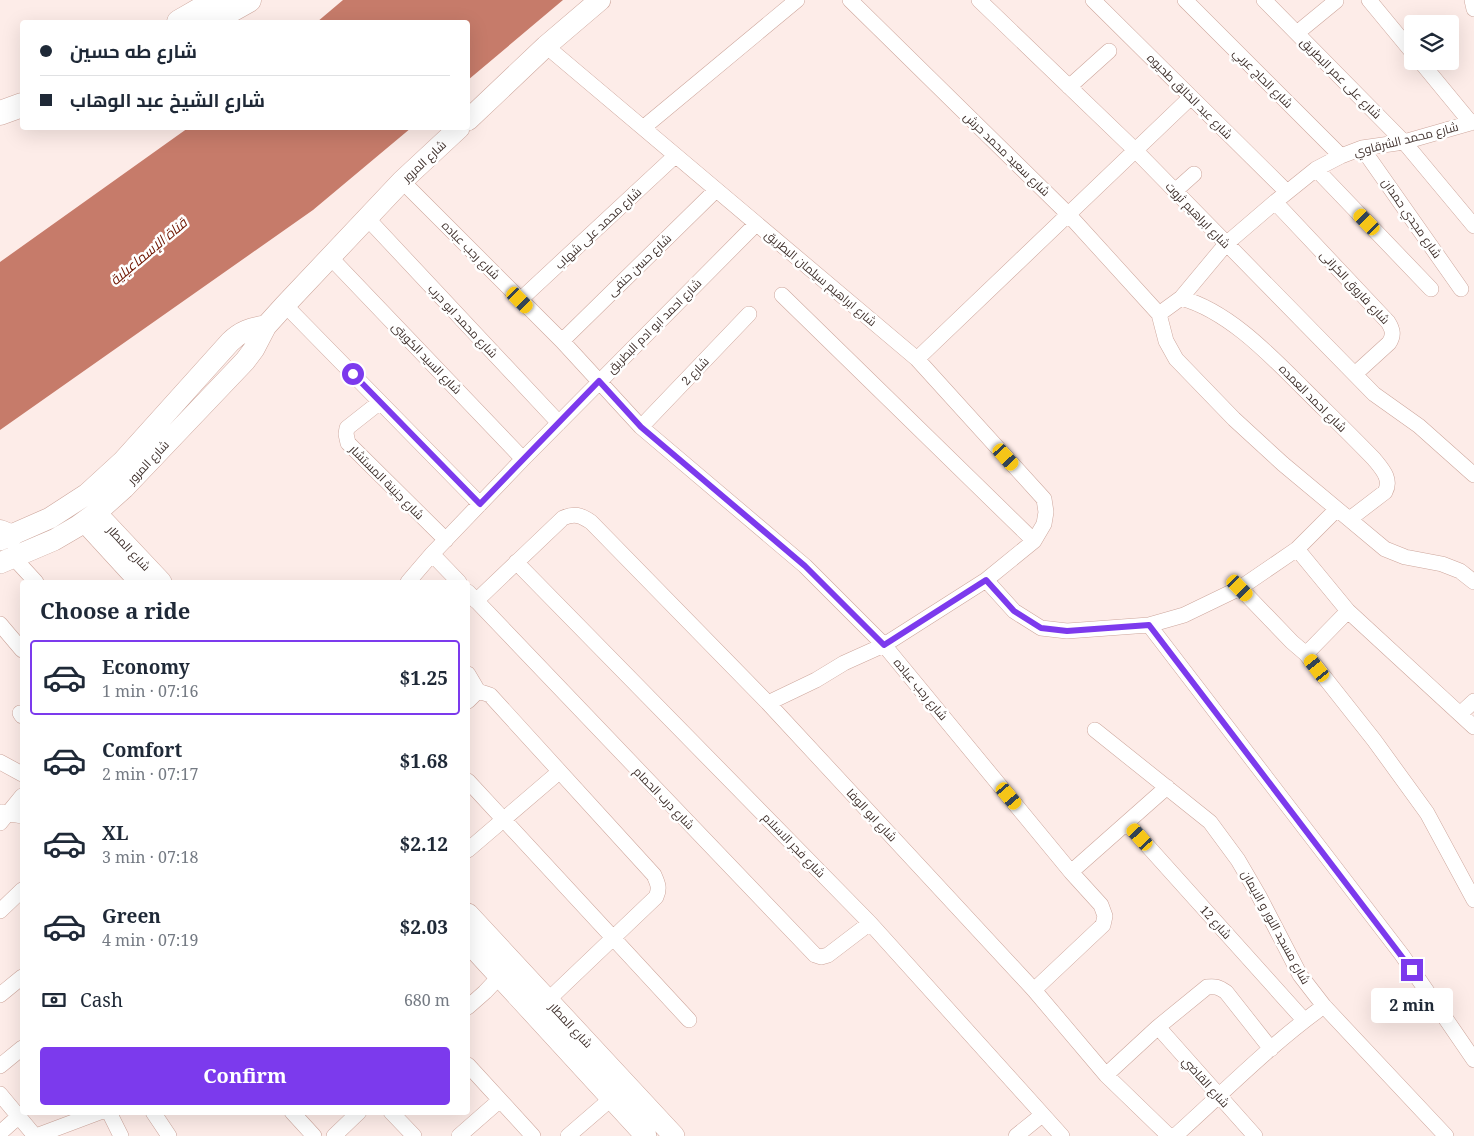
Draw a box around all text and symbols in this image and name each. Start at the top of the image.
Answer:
map controls [1404,15,1459,70]
button: layers [1404,15,1459,70]
street label: شارع على عمر البطريق [1297,34,1385,122]
text: شارع طه حسين [70,38,197,64]
street label: شارع الحاج عربي [1228,44,1297,113]
street label: شارع عبد الخالق طحيوه [1143,49,1237,143]
text: شارع الشيخ عبد الوهاب [70,87,265,113]
street label: شارع سعيد محمد حرش [960,108,1054,200]
street label: شارع محمد الشرقاوي [1352,118,1461,162]
street label: شارع المرور [398,136,450,186]
street label: شارع مجدي حمدان [1376,175,1446,263]
street label: شارع ابراهيم ثروت [1162,178,1234,252]
street label: شارع محمد على شهاب [551,183,645,273]
car [1351,206,1382,238]
water label: قناة الإسماعيلية [105,212,192,289]
street label: شارع رجب عباده [438,217,504,283]
street label: شارع ابراهيم سيلمان البطريق [761,226,881,330]
street label: شارع حسن حنفى [603,230,675,300]
street label: شارع فاروق الكرانى [1316,246,1394,328]
street label: شارع احمد ابو ادم البطريق [603,275,705,377]
street label: شارع محمد ابو حرب [424,280,502,362]
car [504,284,535,316]
street label: شارع السيد الكويتى [388,318,466,398]
street label: شارع 2 [677,353,713,389]
street label: شارع احمد العمده [1275,360,1351,436]
route start [342,363,364,385]
street label: شارع المرور [123,436,173,488]
street label: شارع جنينة المستشار [345,440,428,523]
car [990,441,1021,473]
street label: شارع المطار [103,521,155,575]
car [1224,572,1255,604]
text: Choose a ride [40,595,190,625]
car [1301,652,1332,684]
text: Economy [102,654,190,680]
street label: شارع رجب عباده [890,654,952,724]
icon: car [42,655,87,700]
text: $1.25 [399,665,448,691]
text: 1 min · 07:16 [102,680,198,702]
text: Comfort [102,737,182,763]
icon: car [42,738,87,783]
text: $1.68 [399,748,448,774]
text: 2 min · 07:17 [102,763,198,785]
street label: شارع درب الحمام [630,763,698,833]
car [993,780,1024,812]
street label: شارع ابو الوفا [843,785,901,845]
street label: شارع فجر الاسلام [759,809,829,881]
text: XL [102,820,128,846]
icon: car [42,821,87,866]
car [1124,821,1155,853]
text: $2.12 [399,831,448,857]
text: 3 min · 07:18 [102,846,198,868]
street label: شارع مسجد النور و الايمان [1238,867,1314,987]
street label: شارع 12 [1196,902,1236,943]
text: Green [102,903,161,929]
icon: car [42,904,87,949]
text: $2.03 [399,914,448,940]
text: 4 min · 07:19 [102,929,198,951]
route end [1401,959,1423,981]
icon: cash [40,986,68,1014]
text: Cash [80,987,123,1013]
callout: 2 min [1371,988,1453,1022]
text: 680 m [404,989,450,1011]
text: 2 min [1389,994,1435,1016]
street label: شارع المطار [545,998,597,1052]
button: Confirm [40,1047,450,1105]
street label: شارع القاضي [1177,1053,1234,1113]

